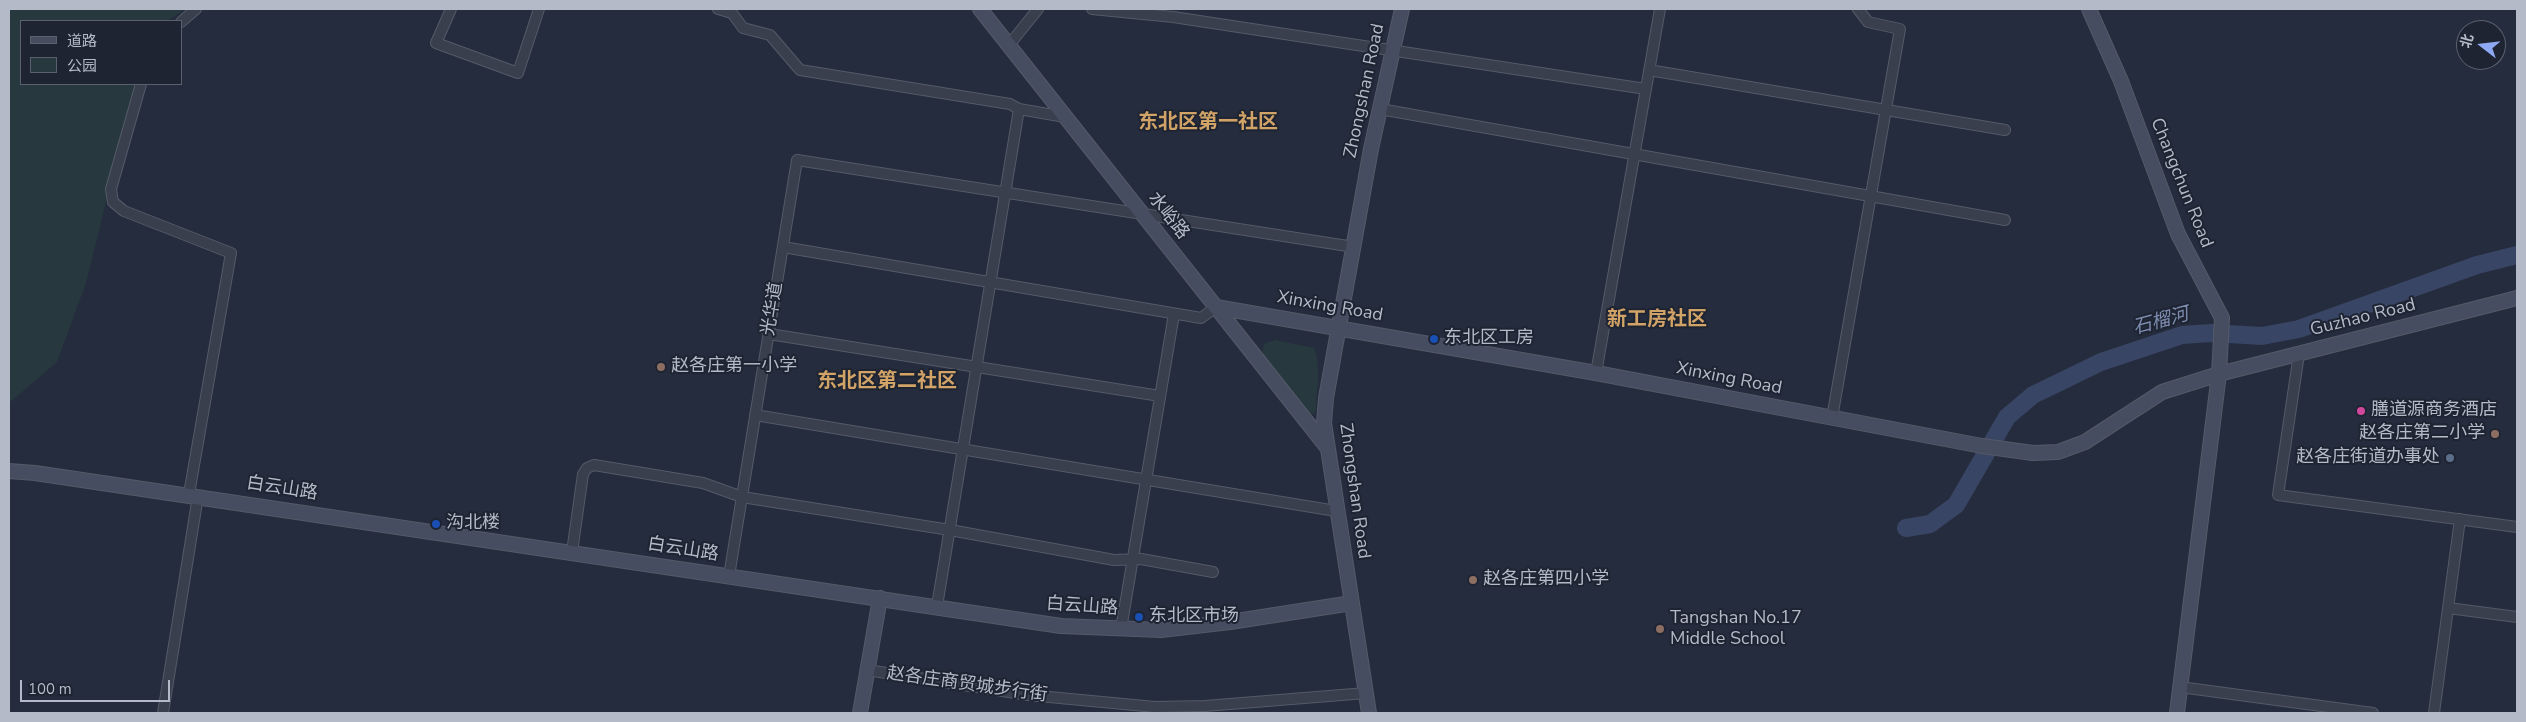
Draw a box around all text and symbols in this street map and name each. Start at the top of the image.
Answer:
legend [20,20,182,85]
north arrow [2456,20,2506,70]
street label: Zhongshan Road [1340,22,1390,160]
text: 道路 [67,31,97,51]
text: 北 [2456,32,2478,50]
text: 公园 [67,56,97,76]
district label: 东北区第一社区 [1138,111,1278,135]
street label: Changchun Road [2145,115,2217,251]
street label: 水峪路 [1143,188,1193,244]
street label: 光华道 [758,281,788,337]
street label: Xinxing Road [1275,287,1385,327]
street label: Guzhao Road [2308,294,2418,342]
water label: 石榴河 [2131,304,2191,340]
district label: 新工房社区 [1607,308,1707,332]
place label: 东北区工房 [1444,328,1534,350]
marker: 东北区工房 [1428,333,1440,345]
place label: 赵各庄第一小学 [671,356,797,378]
street label: Xinxing Road [1674,358,1784,400]
marker: 赵各庄第一小学 [655,361,667,373]
district label: 东北区第二社区 [817,370,957,394]
place label: 膳道源商务酒店 [2371,400,2497,422]
marker: 膳道源商务酒店 [2355,405,2367,417]
street label: Zhongshan Road [1334,422,1374,560]
place label: 赵各庄第二小学 [2359,423,2485,445]
marker: 赵各庄第二小学 [2489,428,2501,440]
place label: 赵各庄街道办事处 [2296,447,2440,469]
marker: 赵各庄街道办事处 [2444,452,2456,464]
street label: 白云山路 [245,473,319,505]
place label: 沟北楼 [446,513,500,535]
marker: 沟北楼 [430,518,442,530]
street label: 白云山路 [646,534,720,566]
place label: 赵各庄第四小学 [1483,569,1609,591]
marker: 赵各庄第四小学 [1467,574,1479,586]
street label: 白云山路 [1045,594,1119,620]
place label: 东北区市场 [1149,606,1239,628]
place label: Tangshan No.17 Middle School [1670,608,1802,650]
marker: 东北区市场 [1133,611,1145,623]
marker: Tangshan No.17 Middle School [1654,623,1666,635]
street label: 赵各庄商贸城步行街 [885,663,1049,707]
scale bar [22,670,172,702]
text: 100 m [28,679,72,699]

